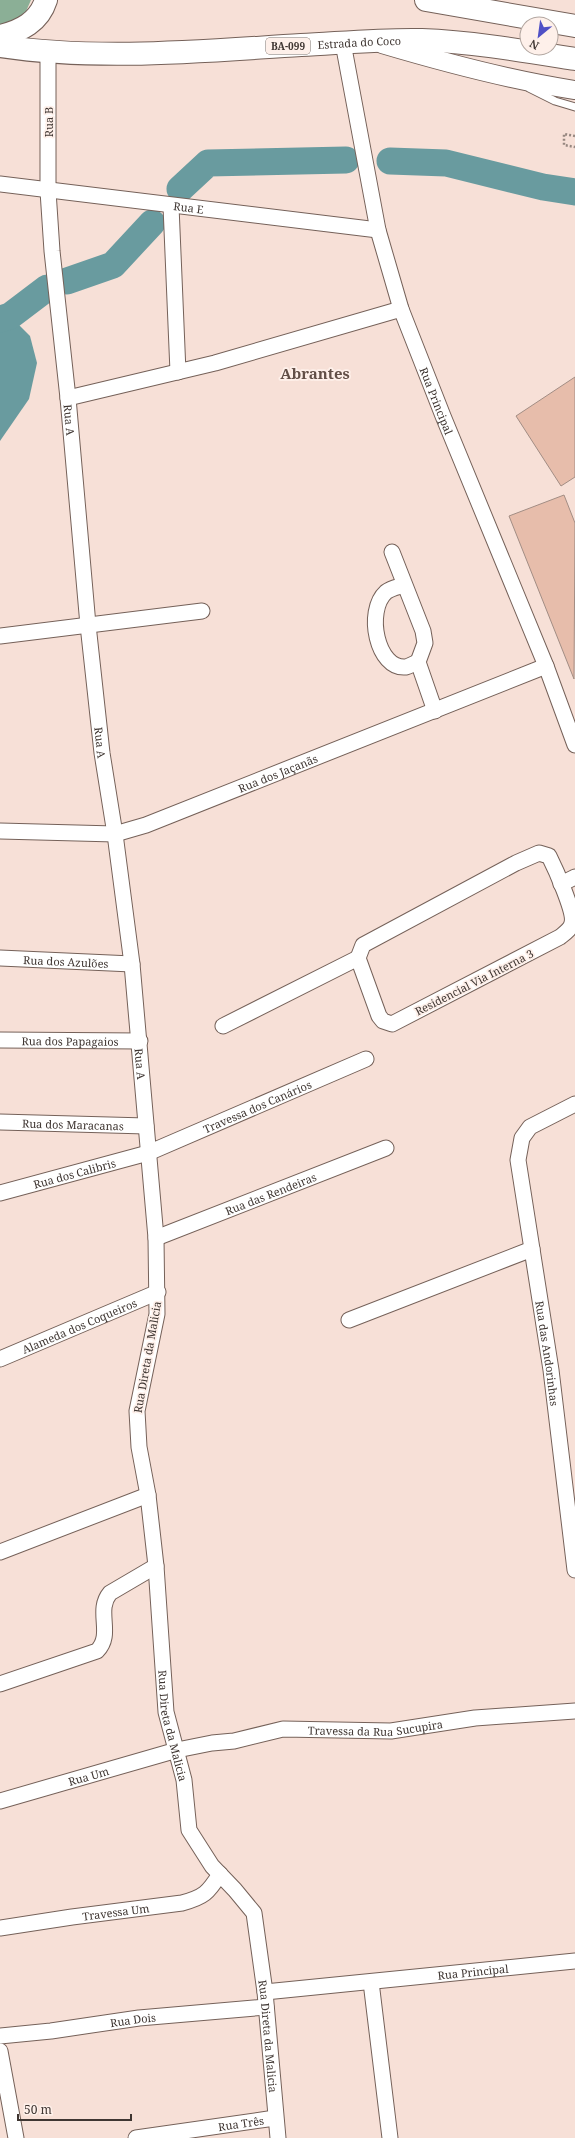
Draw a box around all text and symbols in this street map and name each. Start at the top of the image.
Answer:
north arrow [519,16,559,56]
street label: Estrada do Coco [317,32,401,52]
text: N [526,36,541,54]
road number: BA-099 [266,38,310,54]
street label: Rua B [41,107,56,137]
street label: Rua E [173,198,205,216]
district label: Abrantes [280,363,350,383]
street label: Rua Principal [417,365,457,437]
street label: Rua A [61,404,79,436]
street label: Rua A [92,726,110,759]
street label: Rua dos Jaçanãs [236,750,320,795]
street label: Residencial Via Interna 3 [412,946,536,1018]
street label: Rua dos Azulões [23,952,109,970]
street label: Rua dos Papagaios [21,1033,119,1048]
street label: Rua A [132,1048,150,1080]
street label: Travessa dos Canários [201,1076,313,1136]
street label: Rua dos Maracanas [22,1115,124,1133]
street label: Rua dos Calibris [32,1155,117,1191]
street label: Rua das Rendeiras [223,1169,318,1218]
street label: Alameda dos Coqueiros [19,1294,139,1356]
street label: Rua Direta da Malicia [130,1300,164,1414]
street label: Rua das Andorinhas [533,1300,563,1407]
street label: Rua Direta da Malicia [156,1669,191,1783]
street label: Travessa da Rua Sucupira [308,1716,444,1739]
street label: Rua Um [66,1762,111,1788]
street label: Travessa Um [81,1900,151,1923]
street label: Rua Principal [437,1960,510,1982]
street label: Rua Direta da Malicia [256,1979,281,2093]
street label: Rua Dois [109,2009,156,2030]
scale bar [18,2096,131,2122]
text: 50 m [24,2101,52,2118]
street label: Rua Três [217,2112,265,2134]

